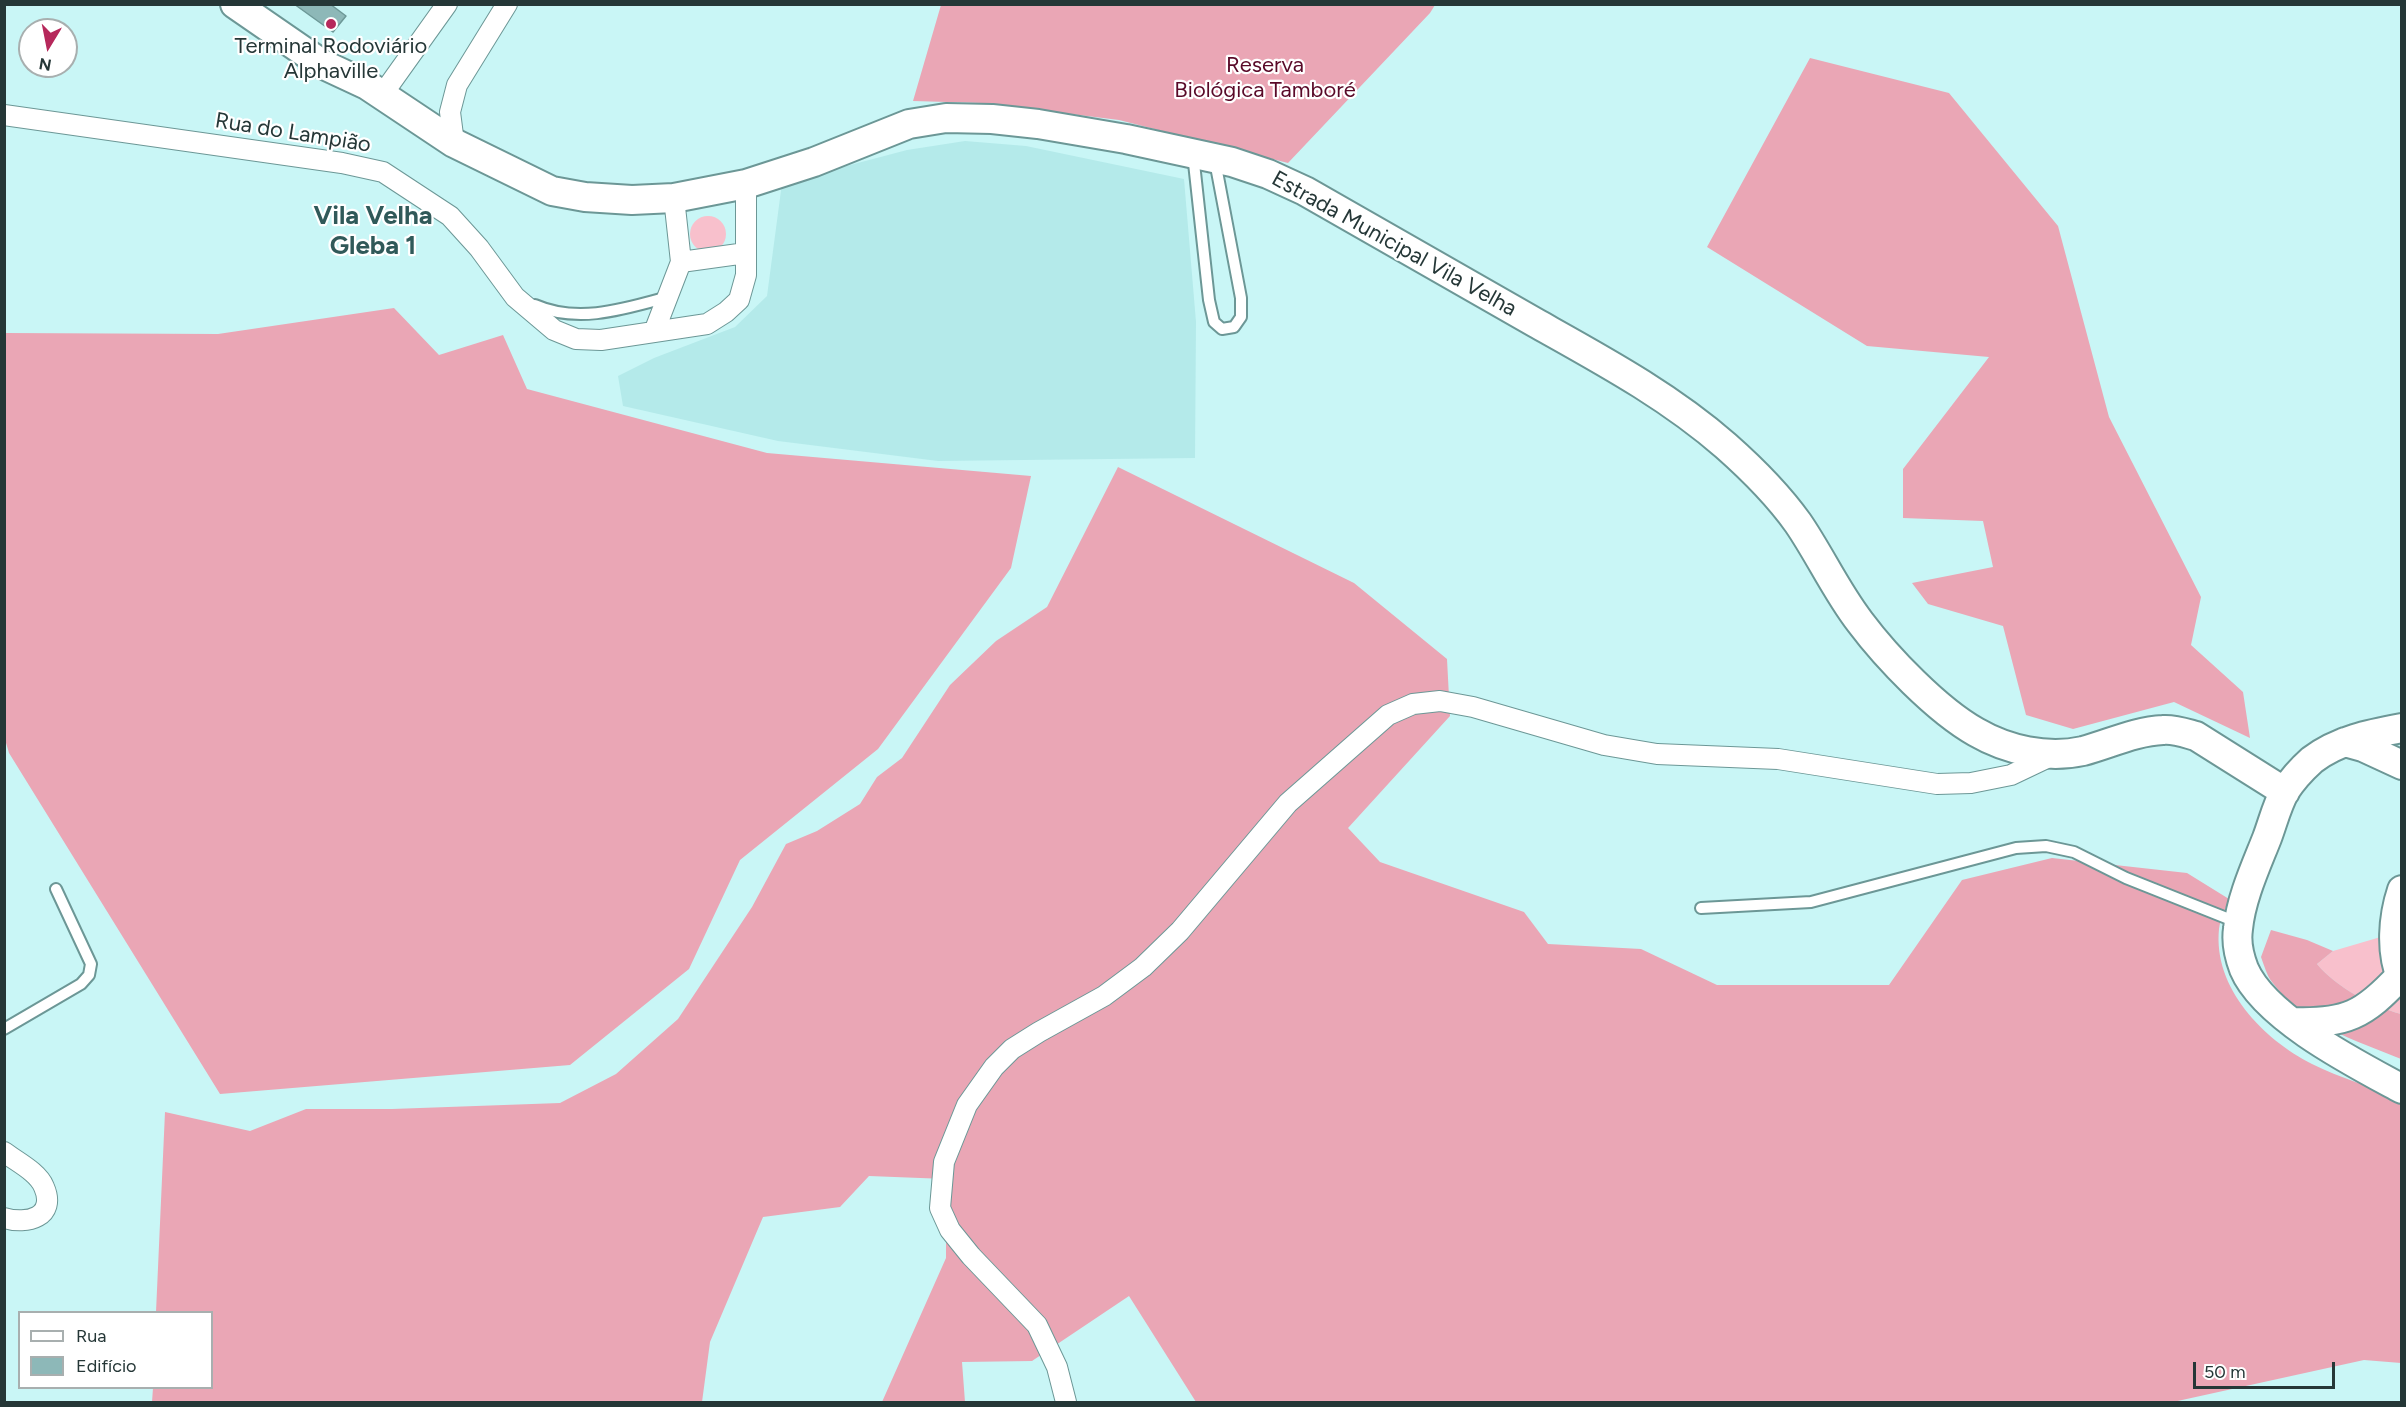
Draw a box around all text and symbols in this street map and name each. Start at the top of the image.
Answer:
marker: Terminal Rodoviário Alphaville [324,17,338,31]
north arrow [18,18,78,78]
place label: Terminal Rodoviário Alphaville [235,34,427,86]
park label: Reserva Biológica Tamboré [1174,53,1356,104]
text: N [37,54,53,75]
street label: Rua do Lampião [213,108,373,158]
street label: Estrada Municipal Vila Velha [1267,166,1521,322]
district label: Vila Velha Gleba 1 [313,200,433,262]
legend [18,1311,213,1389]
text: Rua [76,1325,107,1347]
scale bar [2196,1350,2338,1388]
text: Edifício [76,1355,137,1377]
text: 50 m [2204,1361,2246,1383]

